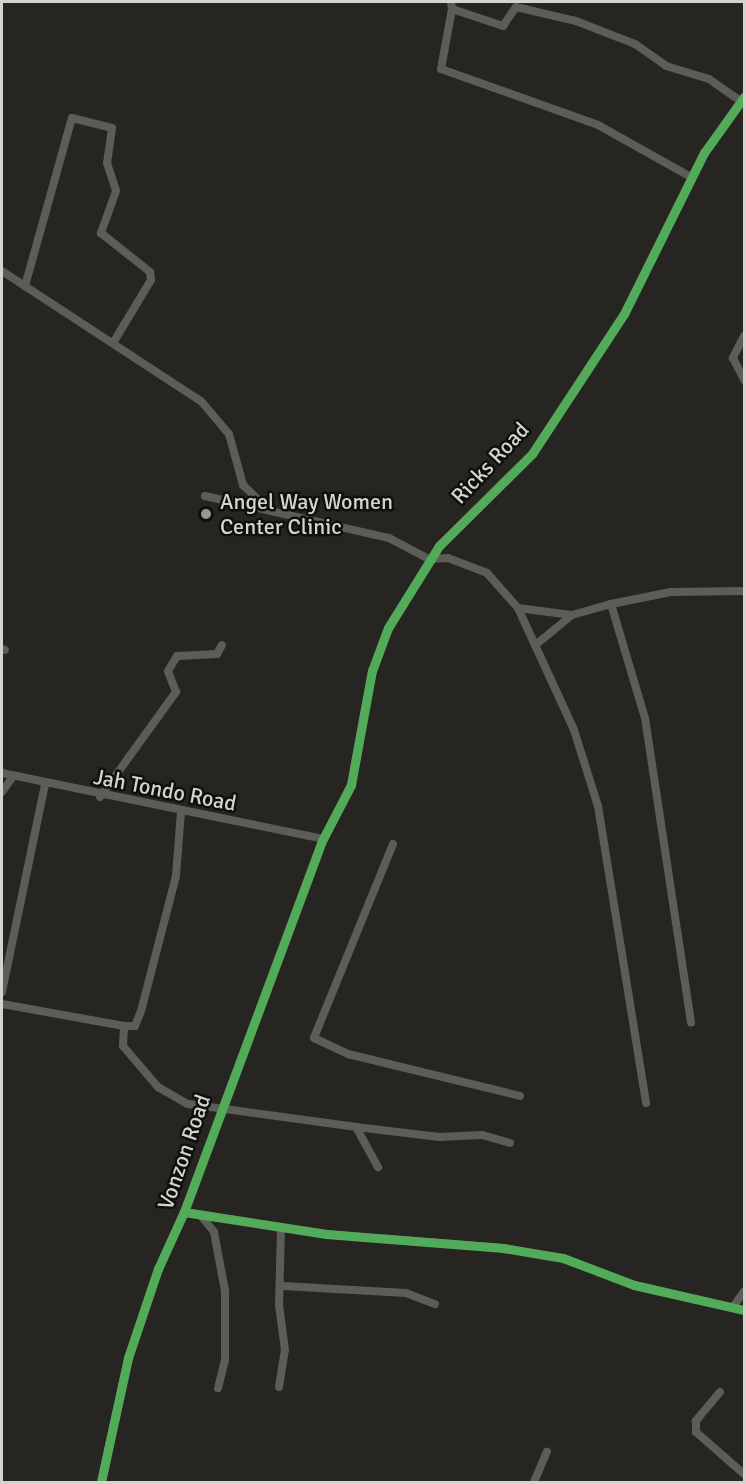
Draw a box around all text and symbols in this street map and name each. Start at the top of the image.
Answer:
street label: Ricks Road [446,417,534,509]
place label: Angel Way Women Center Clinic [220,488,393,540]
marker: Angel Way Women Center Clinic [197,505,215,523]
street label: Jah Tondo Road [91,763,239,817]
street label: Vonzon Road [152,1091,216,1213]

